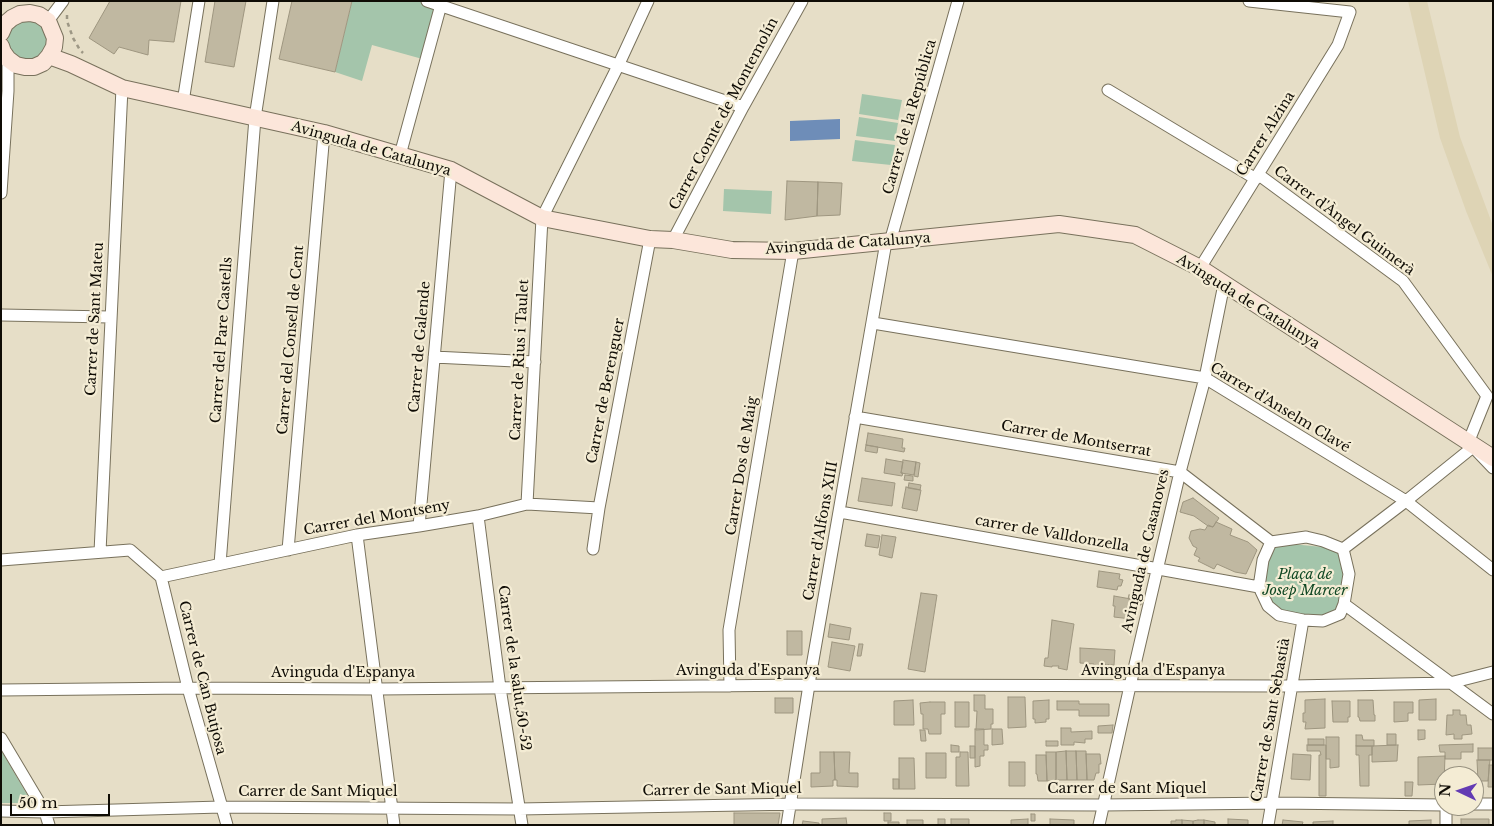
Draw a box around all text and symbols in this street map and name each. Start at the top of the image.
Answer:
street label: Carrer Comte de Montemolín [666,15,782,213]
street label: Carrer de la República [880,38,940,196]
street label: Carrer Alzina [1233,89,1299,179]
street label: Avinguda de Catalunya [289,118,453,180]
street label: Carrer d'Àngel Guimerà [1270,163,1418,279]
street label: Avinguda de Catalunya [765,230,931,258]
street label: Carrer de Sant Mateu [83,242,107,396]
street label: Carrer del Consell de Cent [274,245,308,435]
street label: Avinguda de Catalunya [1173,251,1323,353]
street label: Carrer del Pare Castells [208,256,236,424]
street label: Carrer de Rius i Taulet [507,279,533,441]
street label: Carrer de Galende [406,281,434,413]
street label: Carrer de Berenguer [584,317,628,465]
street label: Carrer d'Anselm Clavé [1207,360,1353,456]
street label: Carrer Dos de Maig [723,395,761,537]
street label: Carrer de Montserrat [1000,418,1152,460]
street label: Carrer d'Alfons XIII [800,460,842,602]
street label: Avinguda de Casanoves [1119,467,1173,635]
street label: Carrer del Montseny [302,497,452,539]
street label: carrer de Valldonzella [974,512,1130,556]
park label: Plaça de Josep Marcer [1263,567,1347,600]
street label: Carrer de la salut,50-52 [494,584,534,752]
street label: Carrer de Can Butjosa [175,599,229,757]
street label: Carrer de Sant Sebastià [1248,637,1294,803]
street label: Avinguda d'Espanya [676,663,820,679]
street label: Avinguda d'Espanya [1081,663,1225,679]
street label: Avinguda d'Espanya [271,665,415,681]
north arrow [1434,766,1484,816]
street label: Carrer de Sant Miquel [642,780,802,800]
street label: Carrer de Sant Miquel [1047,781,1207,797]
text: N [1436,783,1454,797]
scale bar [12,784,112,816]
street label: Carrer de Sant Miquel [238,784,398,800]
text: 50 m [18,793,58,812]

